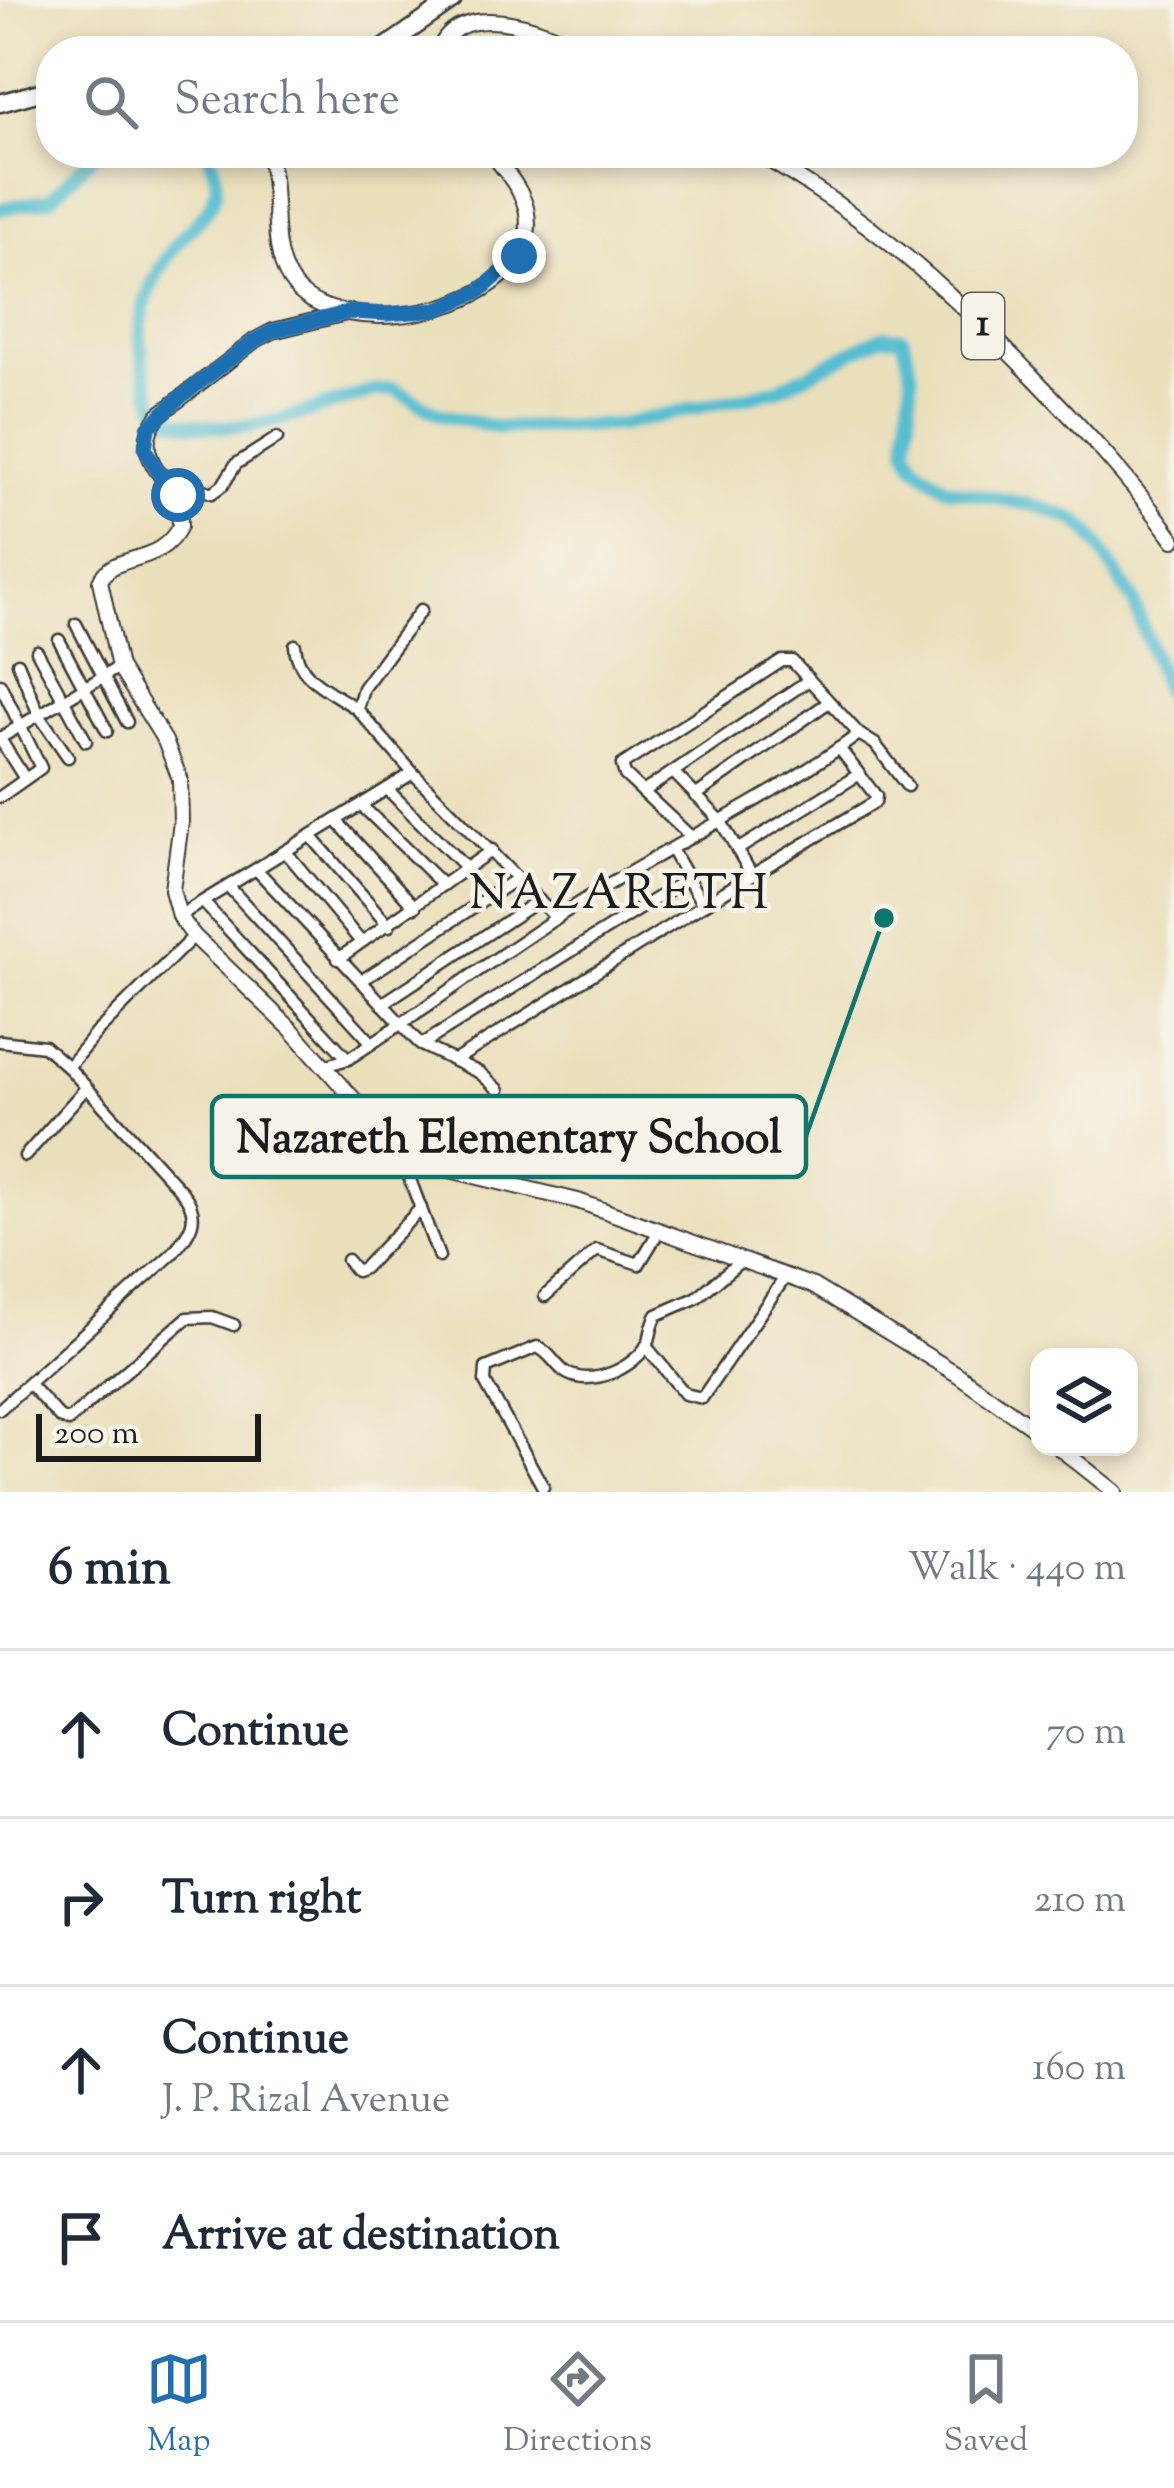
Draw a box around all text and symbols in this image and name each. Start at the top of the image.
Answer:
search box [36,36,1138,168]
icon: search [78,69,144,135]
text: Search here [174,70,400,135]
route end [492,229,546,283]
road number: 1 [962,293,1004,359]
route start [151,468,205,522]
district label: NAZARETH [469,862,771,931]
callout: Nazareth Elementary School [212,1096,806,1177]
text: Nazareth Elementary School [236,1109,782,1174]
map controls [1030,1348,1138,1456]
button: layers [1030,1348,1138,1456]
scale bar [36,1408,261,1461]
text: 200 m [54,1411,139,1459]
text: 6 min [48,1534,171,1607]
text: Walk · 440 m [908,1542,1126,1598]
icon: ahead [48,1701,114,1767]
text: Continue [162,1701,349,1766]
text: 70 m [1046,1706,1126,1762]
icon: right [48,1869,114,1935]
text: Turn right [162,1869,361,1934]
text: 210 m [1034,1874,1126,1930]
text: Continue [162,2009,349,2074]
icon: ahead [48,2037,114,2103]
text: 160 m [1032,2042,1126,2098]
text: J. P. Rizal Avenue [162,2074,450,2130]
icon: arrive [48,2205,114,2271]
text: Arrive at destination [162,2205,560,2270]
tab: Map [146,2346,212,2466]
tab: Directions [503,2346,652,2466]
tab: Saved [944,2346,1028,2466]

